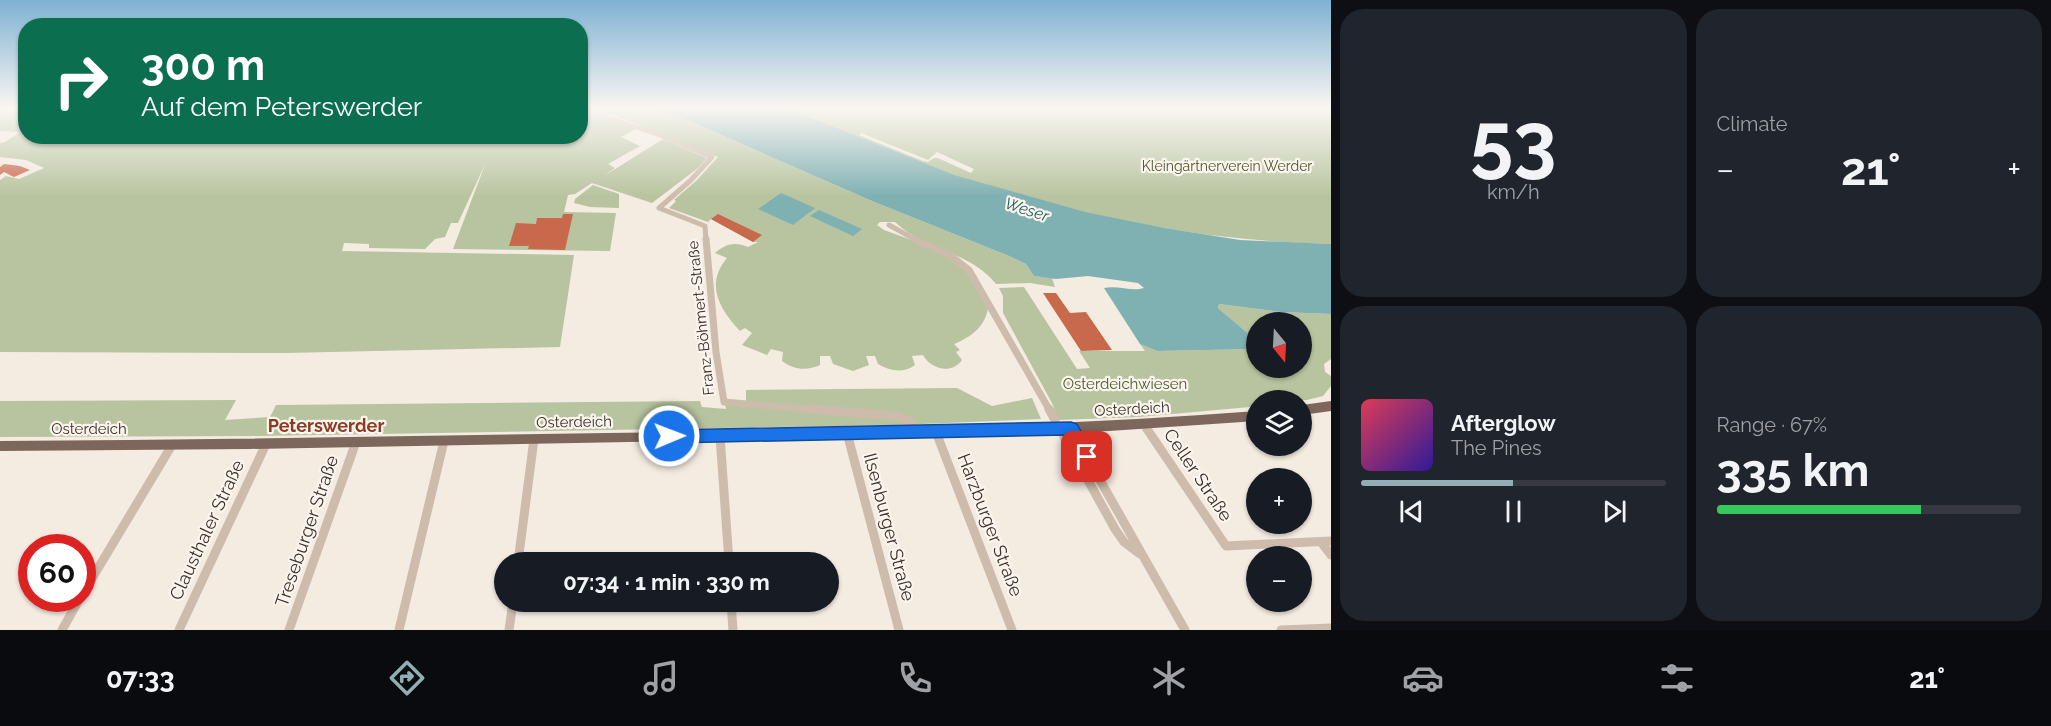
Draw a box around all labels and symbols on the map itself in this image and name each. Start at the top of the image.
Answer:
park label: Kleingärtnerverein Werder [1142,158,1312,174]
water label: Weser [1002,193,1052,226]
street label: Franz-Böhmert-Straße [684,240,718,396]
north arrow [1246,312,1312,378]
park label: Osterdeichwiesen [1063,375,1187,393]
street label: Osterdeich [1094,398,1170,420]
position arrow [637,404,701,468]
street label: Osterdeich [536,412,612,432]
district label: Peterswerder [268,415,384,436]
street label: Osterdeich [51,420,127,438]
street label: Celler Straße [1160,424,1237,525]
pin [1061,431,1112,482]
street label: Ilsenburger Straße [860,450,919,604]
street label: Harzburger Straße [954,450,1028,600]
street label: Treseburger Straße [271,452,342,609]
street label: Clausthaler Straße [165,456,248,603]
speed limit sign: 60 [18,534,96,612]

